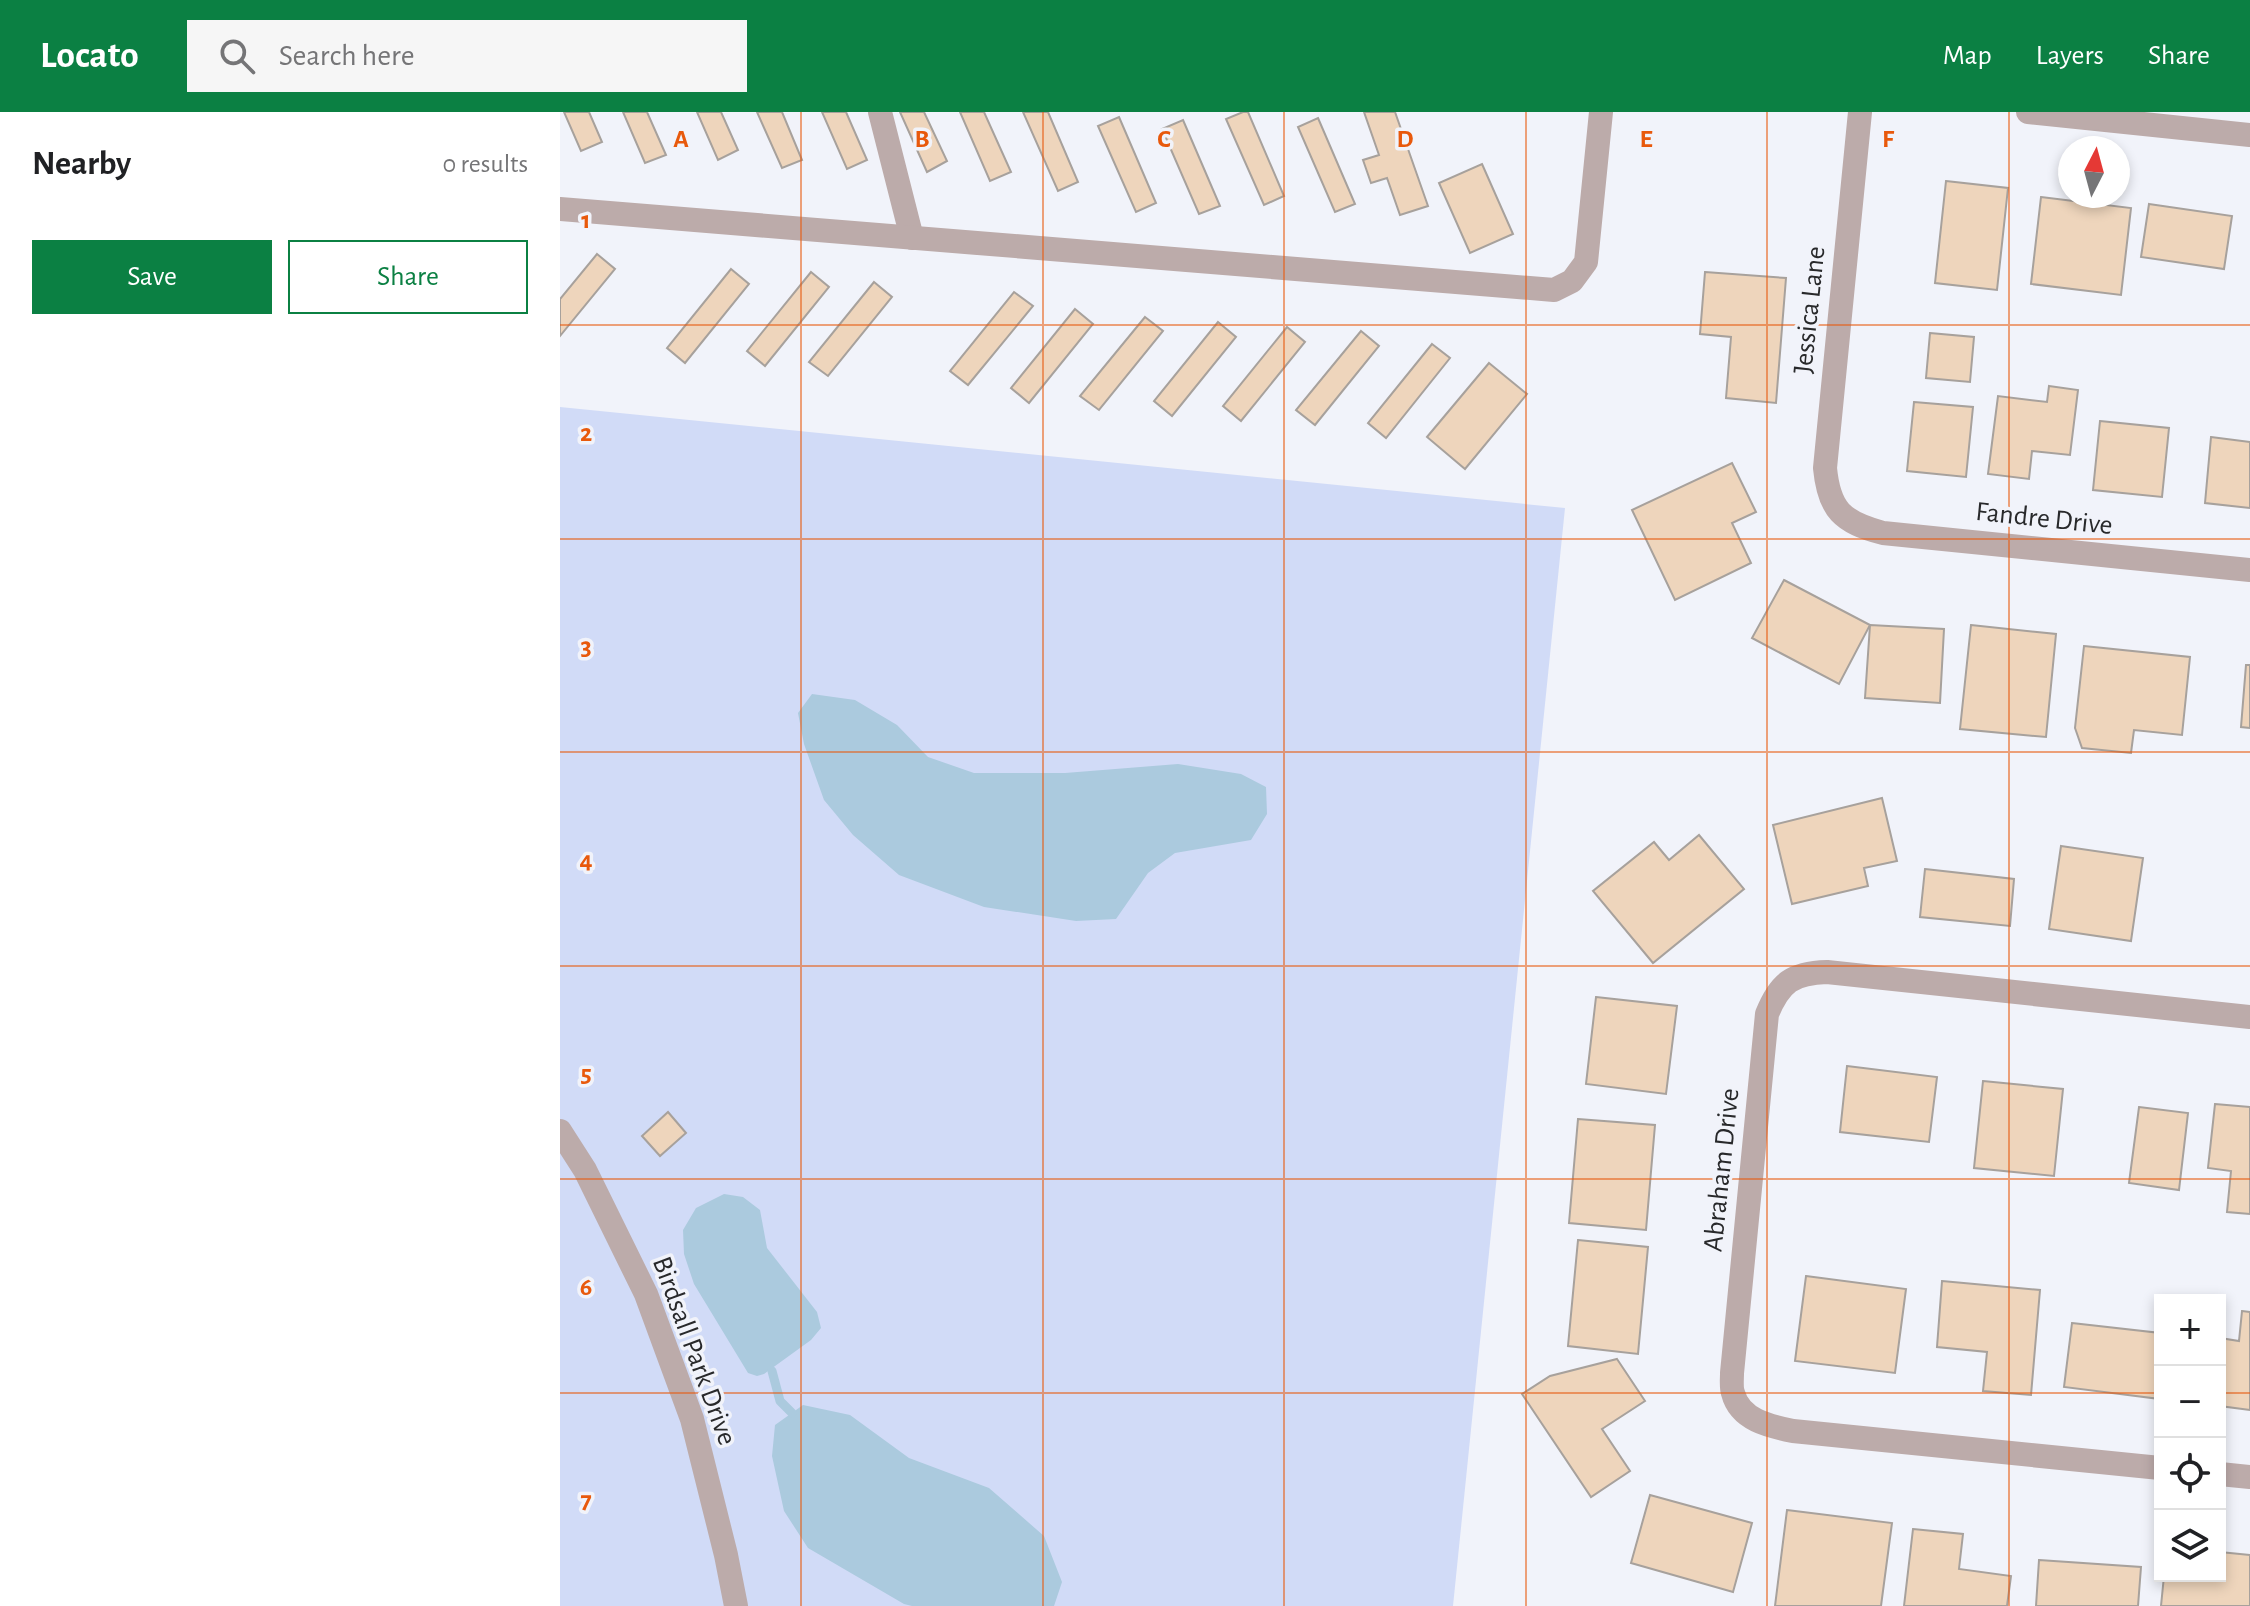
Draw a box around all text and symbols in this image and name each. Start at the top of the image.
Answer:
search box [187,20,747,92]
icon: search [215,34,259,78]
text: Locato [40,37,139,75]
text: Search here [279,41,414,71]
text: Map [1943,42,1992,70]
text: Layers [2036,42,2104,70]
text: Share [2148,42,2210,70]
text: A [673,126,689,152]
text: B [914,126,930,152]
text: C [1157,126,1171,152]
text: D [1396,126,1414,152]
text: E [1639,126,1653,152]
text: F [1882,126,1895,152]
north arrow [2058,136,2130,208]
text: Nearby [32,147,131,181]
text: 0 results [442,151,528,177]
text: 1 [581,207,591,233]
button: Save [32,240,272,314]
button: Share [288,240,528,314]
street label: Jessica Lane [1789,245,1831,375]
text: 2 [580,420,592,446]
street label: Fandre Drive [1974,498,2114,540]
text: 3 [580,634,592,660]
text: 4 [579,847,593,873]
text: 5 [580,1061,592,1087]
street label: Abraham Drive [1699,1087,1745,1253]
street label: Birdsall Park Drive [647,1253,741,1449]
text: 6 [580,1274,592,1300]
map controls [2154,1294,2226,1582]
button: + [2154,1294,2226,1366]
button: − [2154,1366,2226,1438]
button: locate [2154,1438,2226,1510]
text: 7 [580,1487,592,1513]
button: layers [2154,1510,2226,1582]

